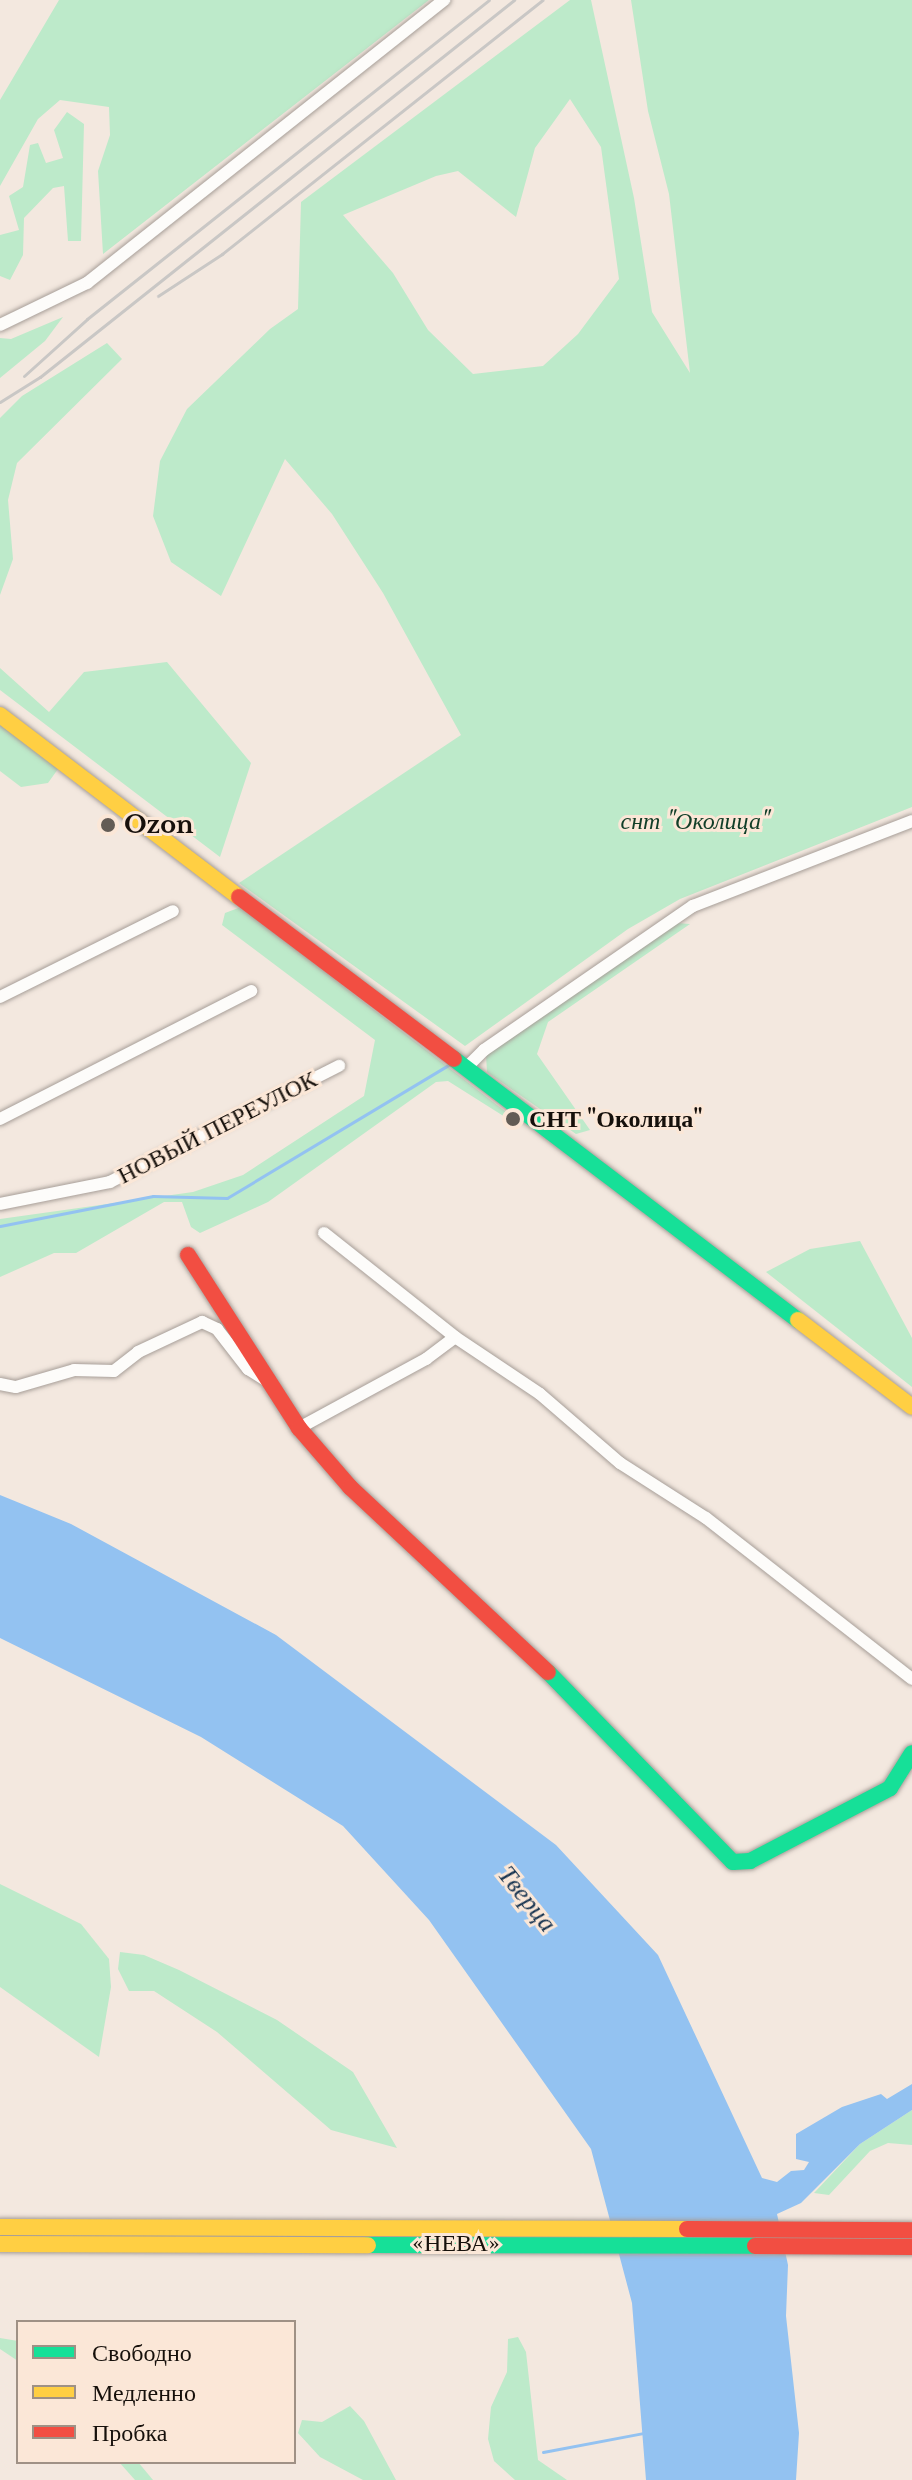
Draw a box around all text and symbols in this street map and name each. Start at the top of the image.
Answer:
park label: снт "Околица" [620,807,770,835]
place label: Ozon [124,811,193,839]
marker: Ozon [99,816,117,834]
street label: НОВЫЙ ПЕРЕУЛОК [113,1064,321,1190]
place label: СНТ "Околица" [529,1105,703,1133]
marker: СНТ "Околица" [504,1110,522,1128]
water label: Тверца [491,1860,563,1938]
street label: «НЕВА» [412,2229,500,2257]
legend [16,2320,296,2464]
text: Свободно [92,2338,192,2367]
text: Медленно [92,2378,196,2407]
text: Пробка [92,2418,168,2447]

